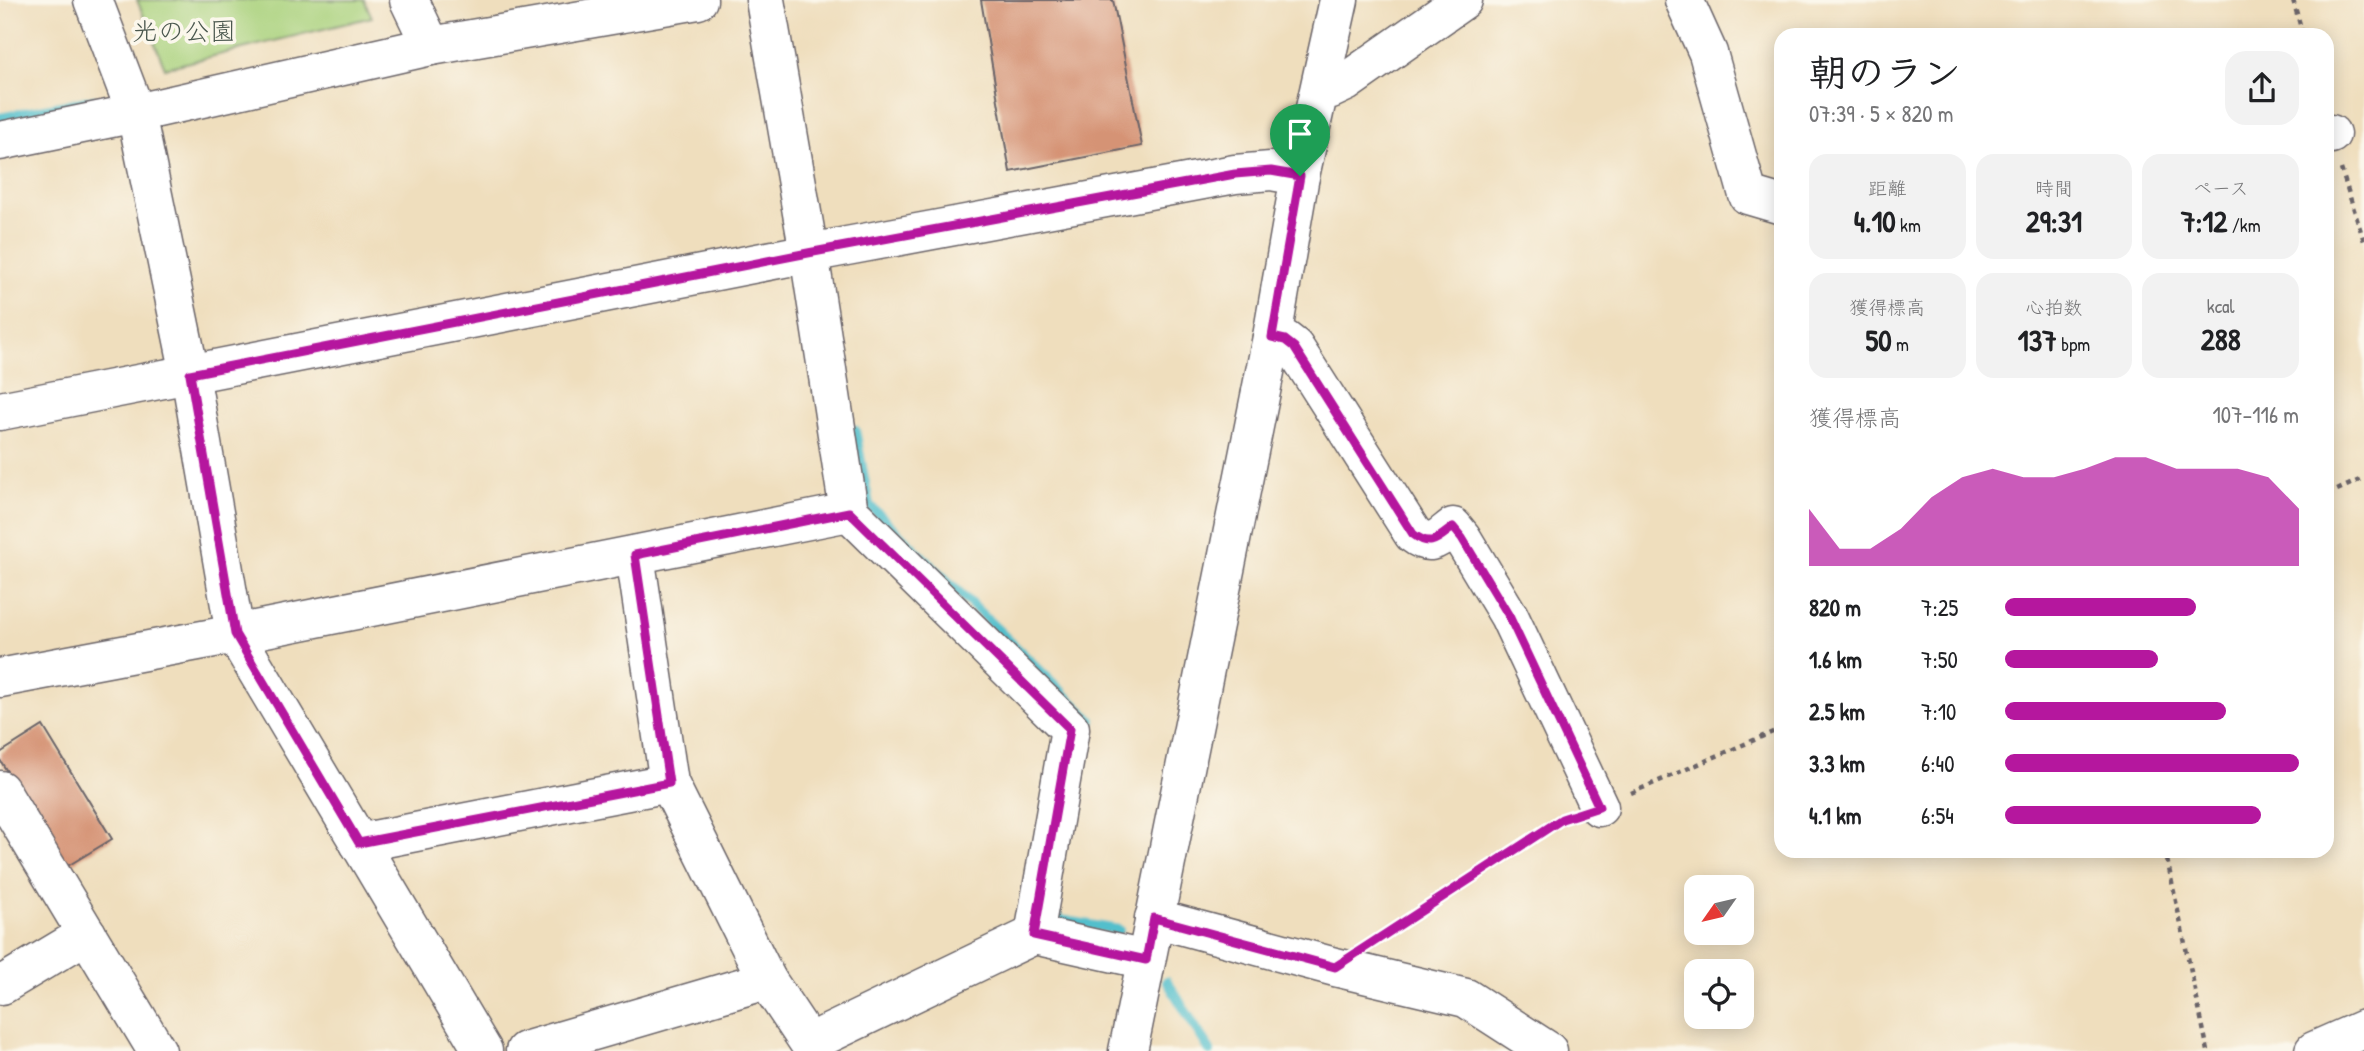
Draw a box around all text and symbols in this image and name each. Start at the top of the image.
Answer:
park label: 光の公園 [132,13,236,48]
text: 朝のラン [1809,46,1961,98]
button: share [2225,51,2299,125]
text: 07:39 · 5 × 820 m [1809,98,1954,129]
pin [1270,104,1330,176]
icon: arrive [1281,115,1319,153]
text: 距離 [1868,175,1906,201]
text: 時間 [2035,175,2073,201]
text: ペース [2193,175,2249,201]
text: 4.10 [1854,201,1896,241]
text: 29:31 [2026,201,2082,241]
text: 7:12 [2181,201,2227,241]
text: km [1896,212,1921,238]
text: /km [2227,212,2261,238]
text: kcal [2207,293,2235,319]
text: 獲得標高 [1849,294,1925,320]
text: 心拍数 [2025,294,2083,320]
text: 288 [2201,319,2241,359]
text: 50 [1866,320,1892,360]
text: 137 [2018,320,2057,360]
text: m [1892,331,1909,357]
text: bpm [2057,331,2090,357]
text: 107–116 m [2212,399,2299,430]
text: 獲得標高 [1809,402,1901,433]
text: 820 m [1809,592,1861,623]
text: 7:25 [1921,592,1958,623]
text: 1.6 km [1809,644,1862,675]
text: 7:50 [1921,644,1958,675]
text: 2.5 km [1809,696,1865,727]
text: 7:10 [1921,696,1956,727]
text: 3.3 km [1809,748,1865,779]
text: 6:40 [1921,748,1954,779]
text: 4.1 km [1809,800,1861,831]
text: 6:54 [1921,800,1954,831]
north arrow [1684,875,1754,945]
map controls [1684,875,1754,1029]
button: locate [1684,959,1754,1029]

